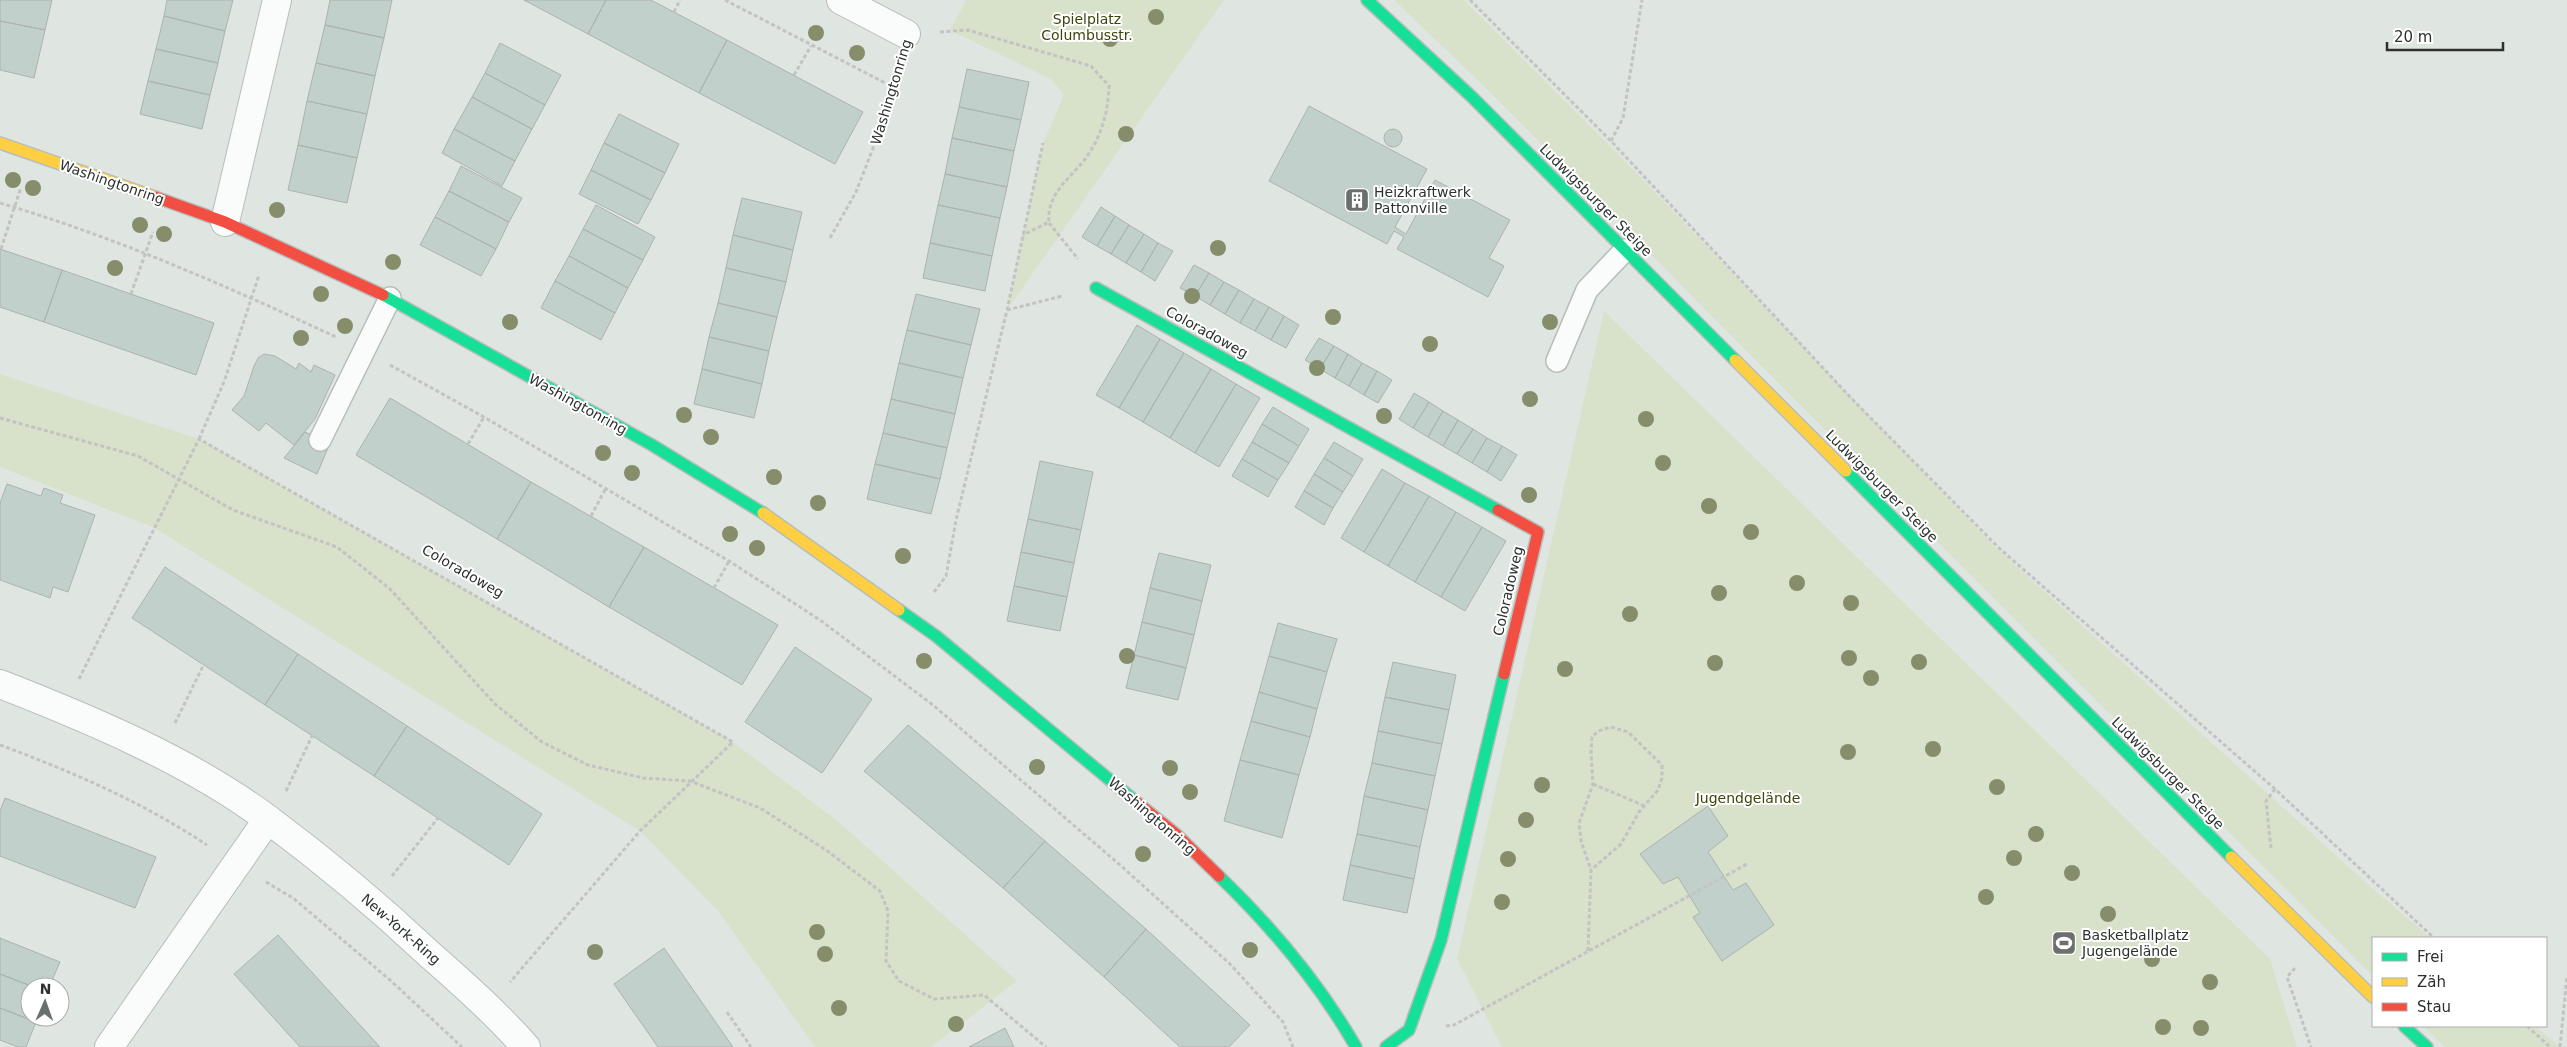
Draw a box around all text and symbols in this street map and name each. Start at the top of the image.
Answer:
park label: Spielplatz Columbusstr. [1041,11,1133,43]
scale bar [2387,20,2503,52]
text: 20 m [2394,28,2432,46]
street label: Washingtonring [867,37,915,147]
street label: Ludwigsburger Steige [1537,141,1655,259]
street label: Washingtonring [58,157,166,207]
place label: Heizkraftwerk Pattonville [1374,184,1472,216]
building icon: Heizkraftwerk Pattonville [1344,187,1370,213]
street label: Coloradoweg [1163,303,1251,361]
street label: Washingtonring [526,370,630,438]
street label: Ludwigsburger Steige [1823,427,1941,545]
street label: Coloradoweg [419,541,507,601]
street label: Coloradoweg [1490,545,1526,637]
street label: Ludwigsburger Steige [2109,714,2227,832]
street label: Washingtonring [1105,774,1199,858]
park label: Jugendgelände [1695,790,1800,806]
street label: New-York-Ring [358,890,444,968]
place label: Basketballplatz Jugengelände [2081,927,2189,959]
sports icon: Basketballplatz Jugengelände [2051,930,2077,956]
legend [2372,937,2547,1027]
text: Frei [2417,948,2444,966]
text: Zäh [2417,973,2446,991]
north arrow [20,977,70,1027]
text: N [39,981,52,997]
text: Stau [2417,998,2451,1016]

